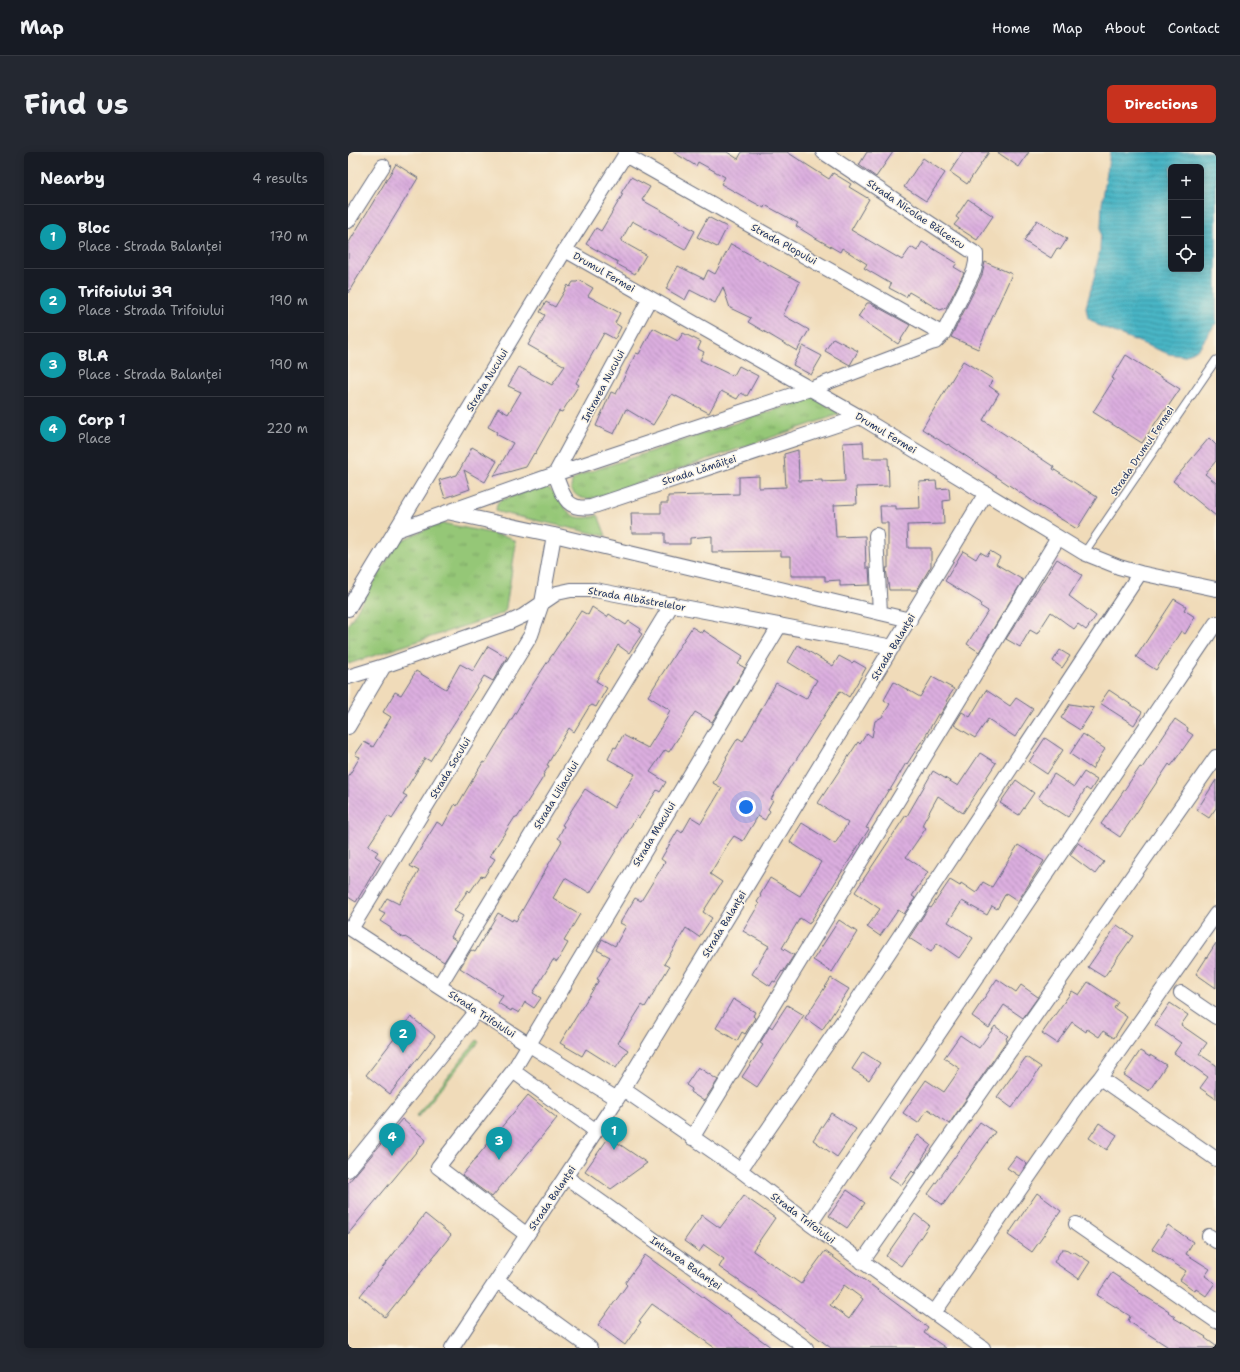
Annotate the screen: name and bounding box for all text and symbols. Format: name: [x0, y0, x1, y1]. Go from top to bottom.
text: Map: [20, 15, 64, 40]
text: Home: [992, 19, 1031, 37]
text: Map: [1053, 19, 1083, 37]
text: About: [1105, 19, 1146, 37]
text: Contact: [1168, 19, 1220, 37]
text: Find us: [24, 85, 129, 123]
button: Directions: [1107, 85, 1216, 123]
map controls: [1168, 164, 1204, 272]
button: +: [1168, 164, 1204, 200]
text: Nearby: [40, 167, 105, 189]
text: 4 results: [252, 170, 308, 187]
street label: Strada Nicolae Bălcescu: [864, 176, 968, 252]
button: −: [1168, 200, 1204, 236]
text: Bloc: [78, 218, 110, 238]
street label: Strada Plopului: [749, 220, 819, 268]
text: 1: [50, 228, 56, 245]
text: 170 m: [270, 228, 308, 245]
button: locate: [1168, 236, 1204, 272]
text: Place · Strada Balanței: [78, 238, 222, 255]
street label: Drumul Fermei: [571, 249, 637, 295]
text: Trifoiului 39: [78, 282, 172, 302]
text: 2: [48, 292, 58, 309]
text: 190 m: [269, 292, 308, 309]
text: Place · Strada Trifoiului: [78, 302, 224, 319]
text: Bl.A: [78, 346, 108, 366]
street label: Strada Nucului: [463, 346, 511, 414]
street label: Intrarea Nucului: [578, 347, 628, 424]
text: 3: [48, 356, 58, 373]
text: 190 m: [269, 356, 308, 373]
text: Place · Strada Balanței: [78, 366, 222, 383]
street label: Strada Drumul Fermei: [1107, 404, 1177, 498]
text: Corp 1: [78, 410, 125, 430]
street label: Drumul Fermei: [853, 410, 919, 457]
text: 4: [48, 420, 58, 437]
text: 220 m: [266, 420, 308, 437]
text: Place: [78, 430, 111, 447]
street label: Strada Lămâiței: [660, 452, 738, 489]
street label: Strada Albăstrelelor: [587, 584, 687, 614]
street label: Strada Balanței: [868, 611, 919, 683]
street label: Strada Socului: [427, 735, 474, 801]
street label: Strada Liliacului: [530, 758, 582, 832]
your location: [736, 797, 756, 817]
street label: Strada Macului: [629, 799, 679, 869]
street label: Strada Balanței: [699, 888, 750, 960]
street label: Strada Trifoiului: [446, 987, 518, 1041]
pin: 2: [390, 1020, 416, 1053]
pin: 1: [601, 1117, 627, 1150]
pin: 4: [379, 1123, 405, 1156]
pin: 3: [486, 1127, 512, 1160]
street label: Strada Balanței: [525, 1163, 579, 1234]
street label: Strada Trifoiului: [768, 1189, 838, 1247]
street label: Intrarea Balanței: [647, 1233, 725, 1294]

